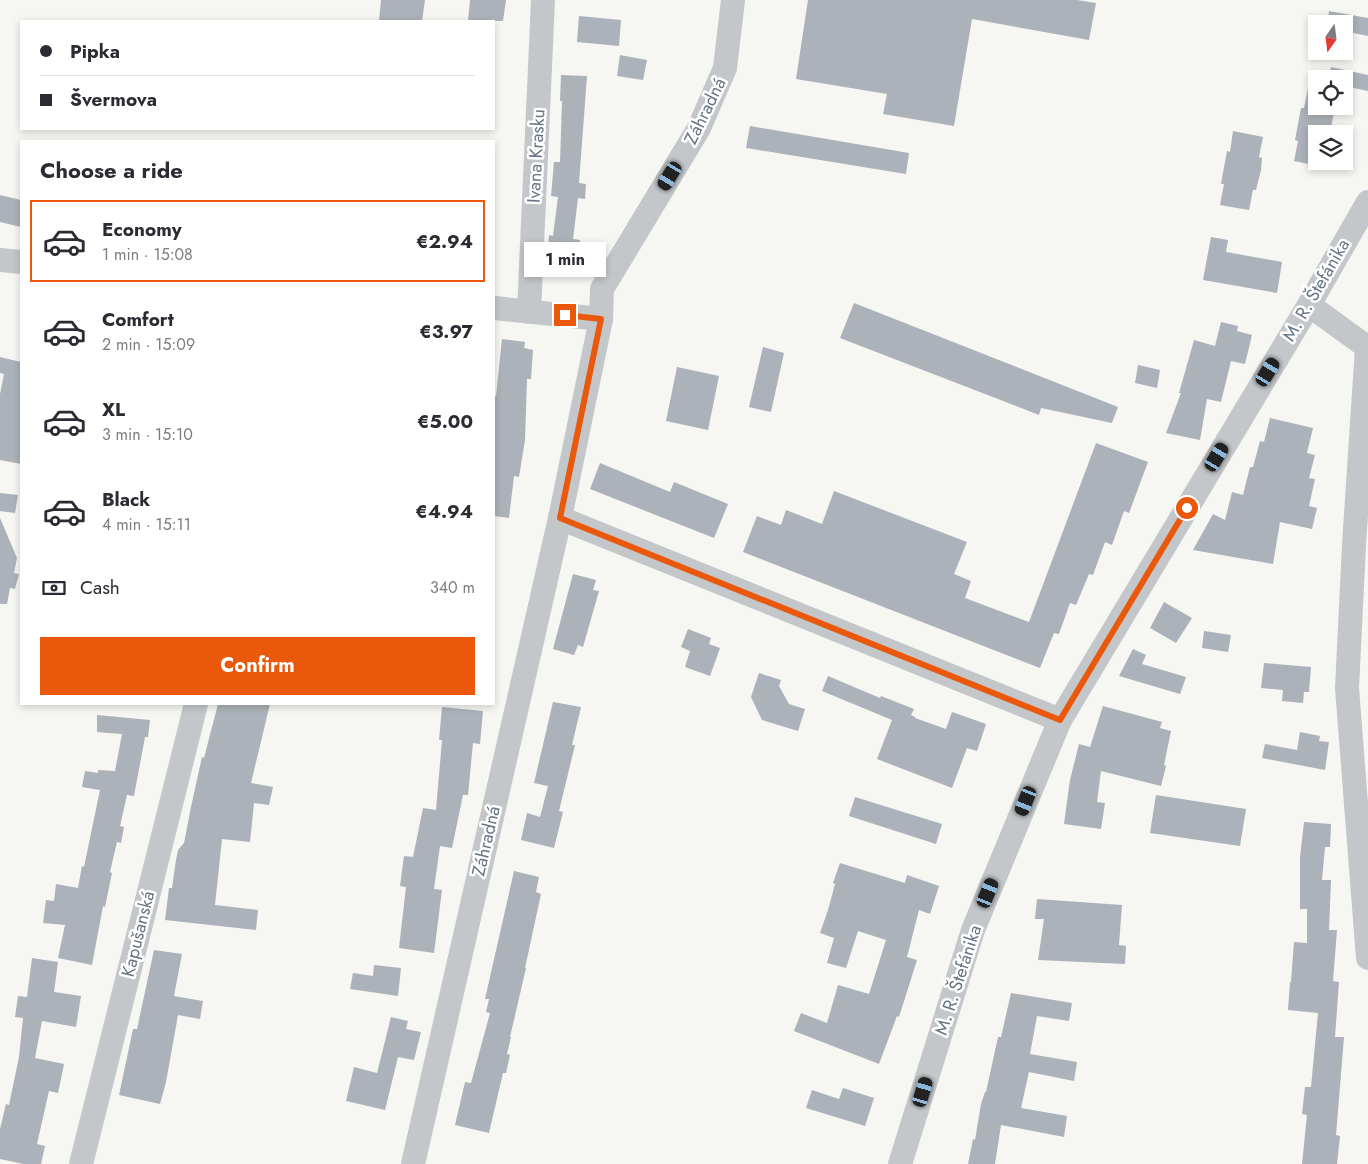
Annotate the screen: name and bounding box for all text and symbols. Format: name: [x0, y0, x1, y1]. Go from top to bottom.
north arrow: [1308, 15, 1352, 60]
map controls: [1308, 15, 1353, 170]
text: Pipka: [70, 38, 120, 65]
button: locate: [1308, 70, 1353, 115]
street label: Záhradná: [678, 73, 732, 149]
text: Švermova: [70, 86, 157, 113]
street label: Ivana Krasku: [521, 108, 551, 204]
button: layers: [1308, 125, 1353, 170]
text: Choose a ride: [40, 154, 183, 186]
car: [655, 159, 684, 193]
text: Economy: [102, 216, 182, 243]
icon: car: [42, 219, 87, 264]
text: €2.94: [416, 228, 473, 255]
street label: M. R. Štefánika: [1276, 234, 1356, 346]
callout: 1 min: [524, 242, 606, 278]
text: 1 min · 15:08: [102, 243, 193, 266]
text: 1 min: [545, 248, 585, 271]
route end: [554, 304, 576, 326]
text: Comfort: [102, 306, 174, 333]
icon: car: [42, 309, 87, 354]
text: €3.97: [419, 318, 473, 345]
text: 2 min · 15:09: [102, 333, 195, 356]
car: [1253, 355, 1282, 389]
text: XL: [102, 396, 125, 423]
icon: car: [42, 399, 87, 444]
text: €5.00: [417, 408, 473, 435]
text: 3 min · 15:10: [102, 423, 193, 446]
car: [1202, 440, 1231, 474]
text: Black: [102, 486, 150, 513]
icon: car: [42, 489, 87, 534]
route start: [1176, 497, 1198, 519]
text: €4.94: [415, 498, 473, 525]
text: 4 min · 15:11: [102, 513, 191, 536]
icon: cash: [40, 574, 68, 602]
text: Cash: [80, 574, 120, 601]
text: 340 m: [430, 576, 475, 599]
button: Confirm: [40, 637, 475, 695]
car: [1013, 784, 1038, 818]
street label: Záhradná: [465, 803, 507, 879]
car: [975, 876, 1000, 910]
street label: Kapušanská: [115, 888, 161, 980]
street label: M. R. Štefánika: [928, 922, 988, 1038]
car: [911, 1075, 934, 1109]

